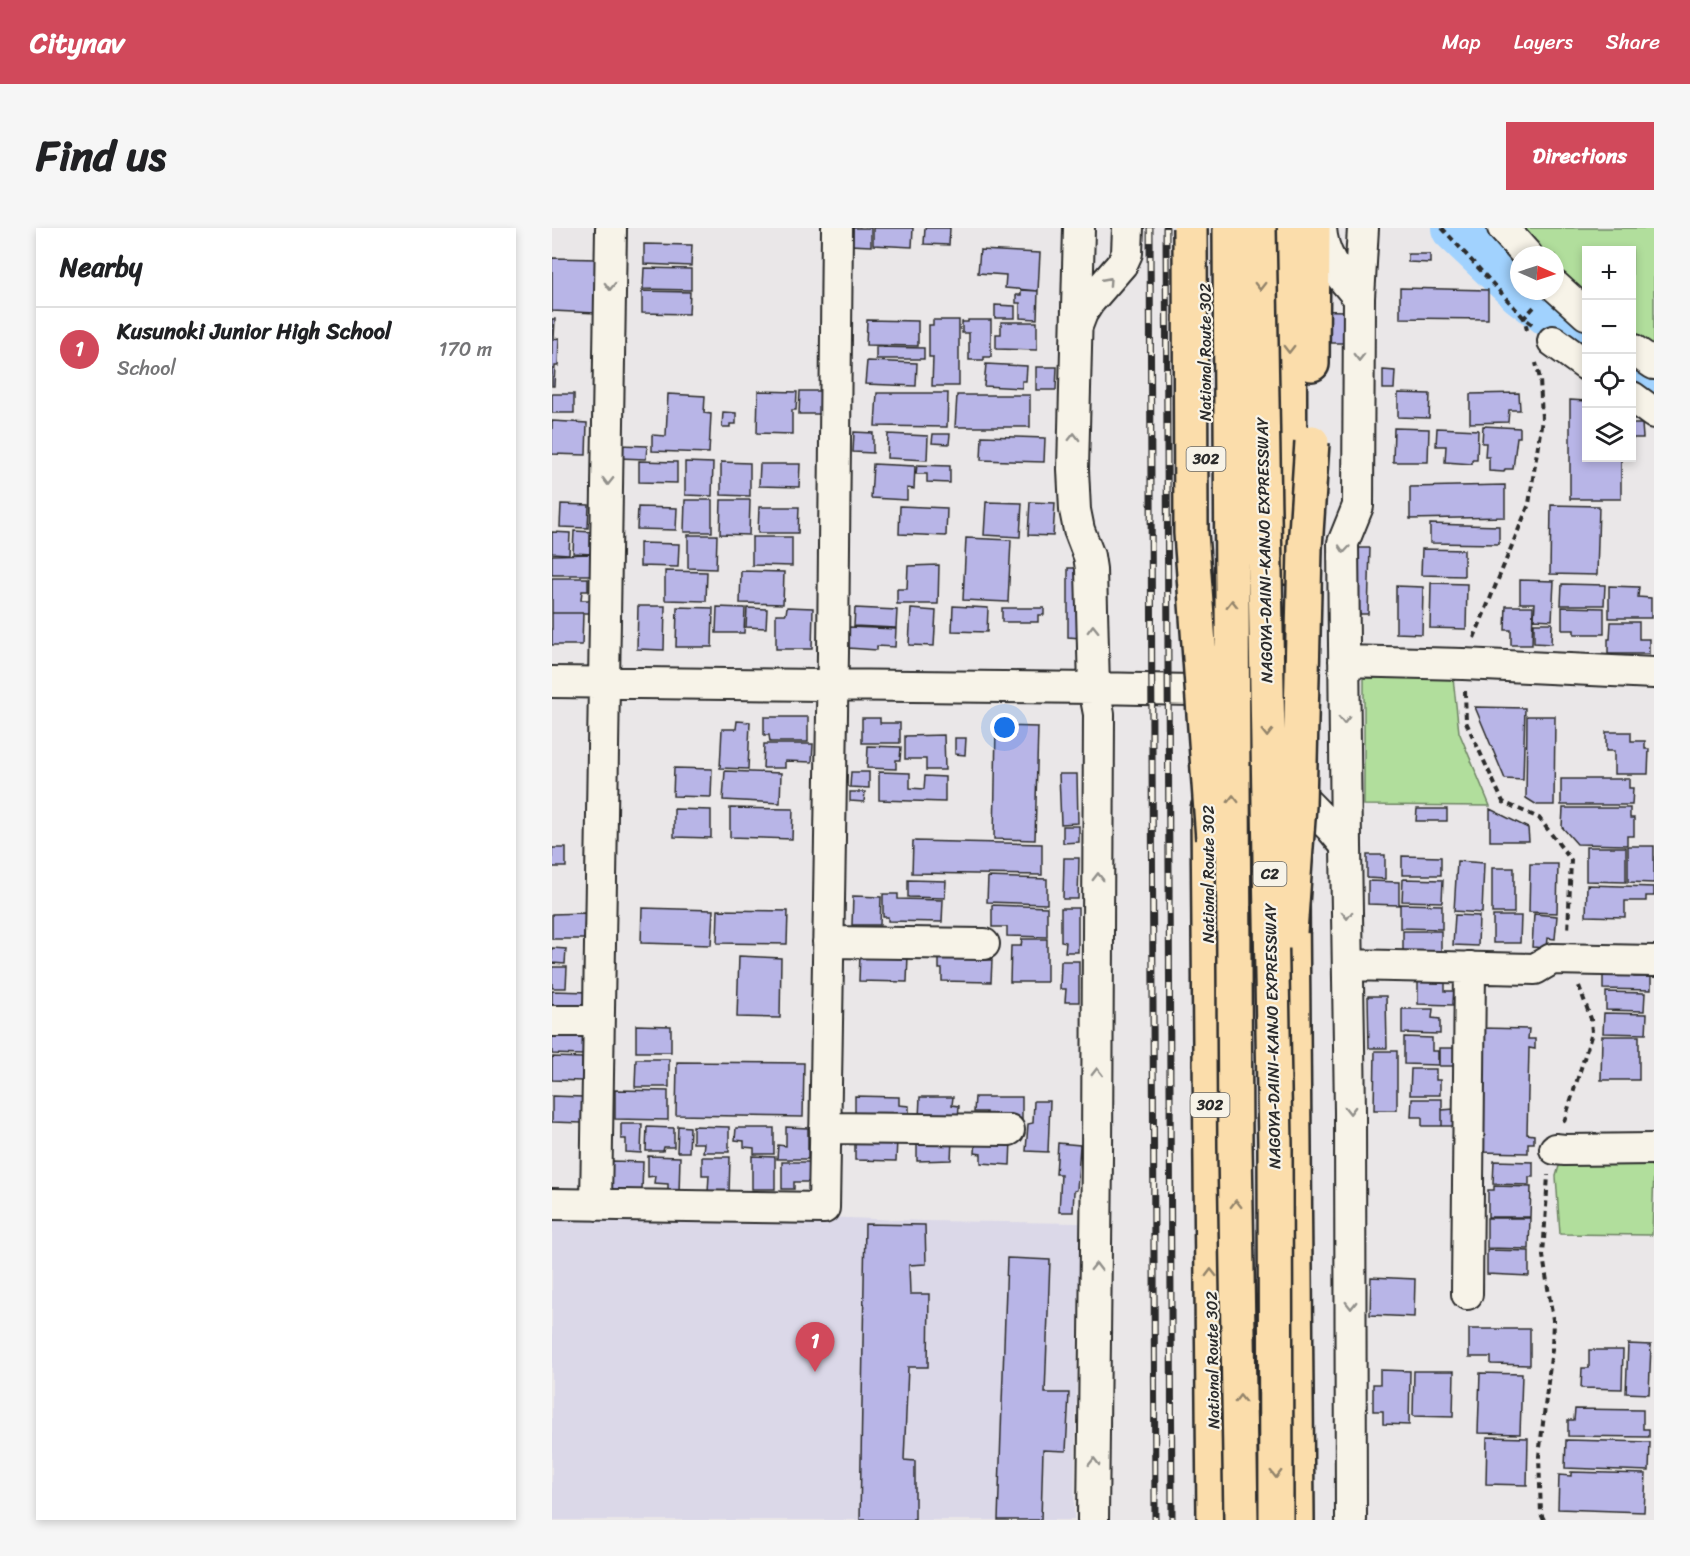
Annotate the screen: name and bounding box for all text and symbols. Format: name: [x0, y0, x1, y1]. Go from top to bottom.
text: Citynav: [30, 18, 124, 67]
text: Map: [1442, 23, 1481, 61]
text: Layers: [1514, 23, 1573, 61]
text: Share: [1606, 23, 1660, 61]
text: Find us: [36, 119, 166, 193]
button: Directions: [1506, 122, 1654, 190]
text: Nearby: [60, 244, 142, 290]
north arrow: [1510, 246, 1564, 300]
map controls: [1582, 246, 1636, 462]
button: +: [1582, 246, 1636, 300]
one-way arrow: [1101, 277, 1112, 288]
one-way arrow: [604, 282, 617, 291]
one-way arrow: [1254, 282, 1266, 291]
street label: National Route 302: [1191, 283, 1220, 421]
button: −: [1582, 300, 1636, 354]
text: Kusunoki Junior High School: [117, 312, 391, 351]
text: 1: [75, 332, 84, 367]
text: 170 m: [439, 332, 492, 367]
one-way arrow: [1283, 345, 1295, 354]
text: School: [117, 351, 176, 386]
one-way arrow: [1353, 352, 1365, 361]
button: locate: [1582, 354, 1636, 408]
button: layers: [1582, 408, 1636, 462]
street label: NAGOYA-DAINI-KANJO EXPRESSWAY: [1248, 417, 1281, 683]
one-way arrow: [1067, 432, 1080, 441]
road number: 302: [1186, 447, 1226, 471]
one-way arrow: [602, 477, 614, 486]
one-way arrow: [1338, 544, 1351, 554]
one-way arrow: [1226, 599, 1238, 608]
one-way arrow: [1086, 625, 1099, 634]
your location: [990, 713, 1019, 742]
one-way arrow: [1338, 715, 1351, 724]
one-way arrow: [1261, 729, 1273, 738]
one-way arrow: [1227, 794, 1239, 803]
street label: National Route 302: [1194, 805, 1223, 943]
road number: C2: [1254, 862, 1286, 886]
one-way arrow: [1092, 872, 1104, 881]
street label: NAGOYA-DAINI-KANJO EXPRESSWAY: [1256, 903, 1289, 1169]
one-way arrow: [1341, 910, 1353, 919]
one-way arrow: [1091, 1067, 1103, 1076]
road number: 302: [1190, 1093, 1230, 1117]
one-way arrow: [1344, 1105, 1356, 1114]
one-way arrow: [1230, 1199, 1242, 1208]
one-way arrow: [1090, 1262, 1102, 1271]
one-way arrow: [1205, 1268, 1217, 1277]
street label: National Route 302: [1197, 1291, 1228, 1429]
one-way arrow: [1345, 1300, 1357, 1309]
pin: 1: [796, 1322, 834, 1372]
one-way arrow: [1233, 1394, 1246, 1403]
one-way arrow: [1087, 1457, 1100, 1466]
one-way arrow: [1269, 1470, 1282, 1479]

